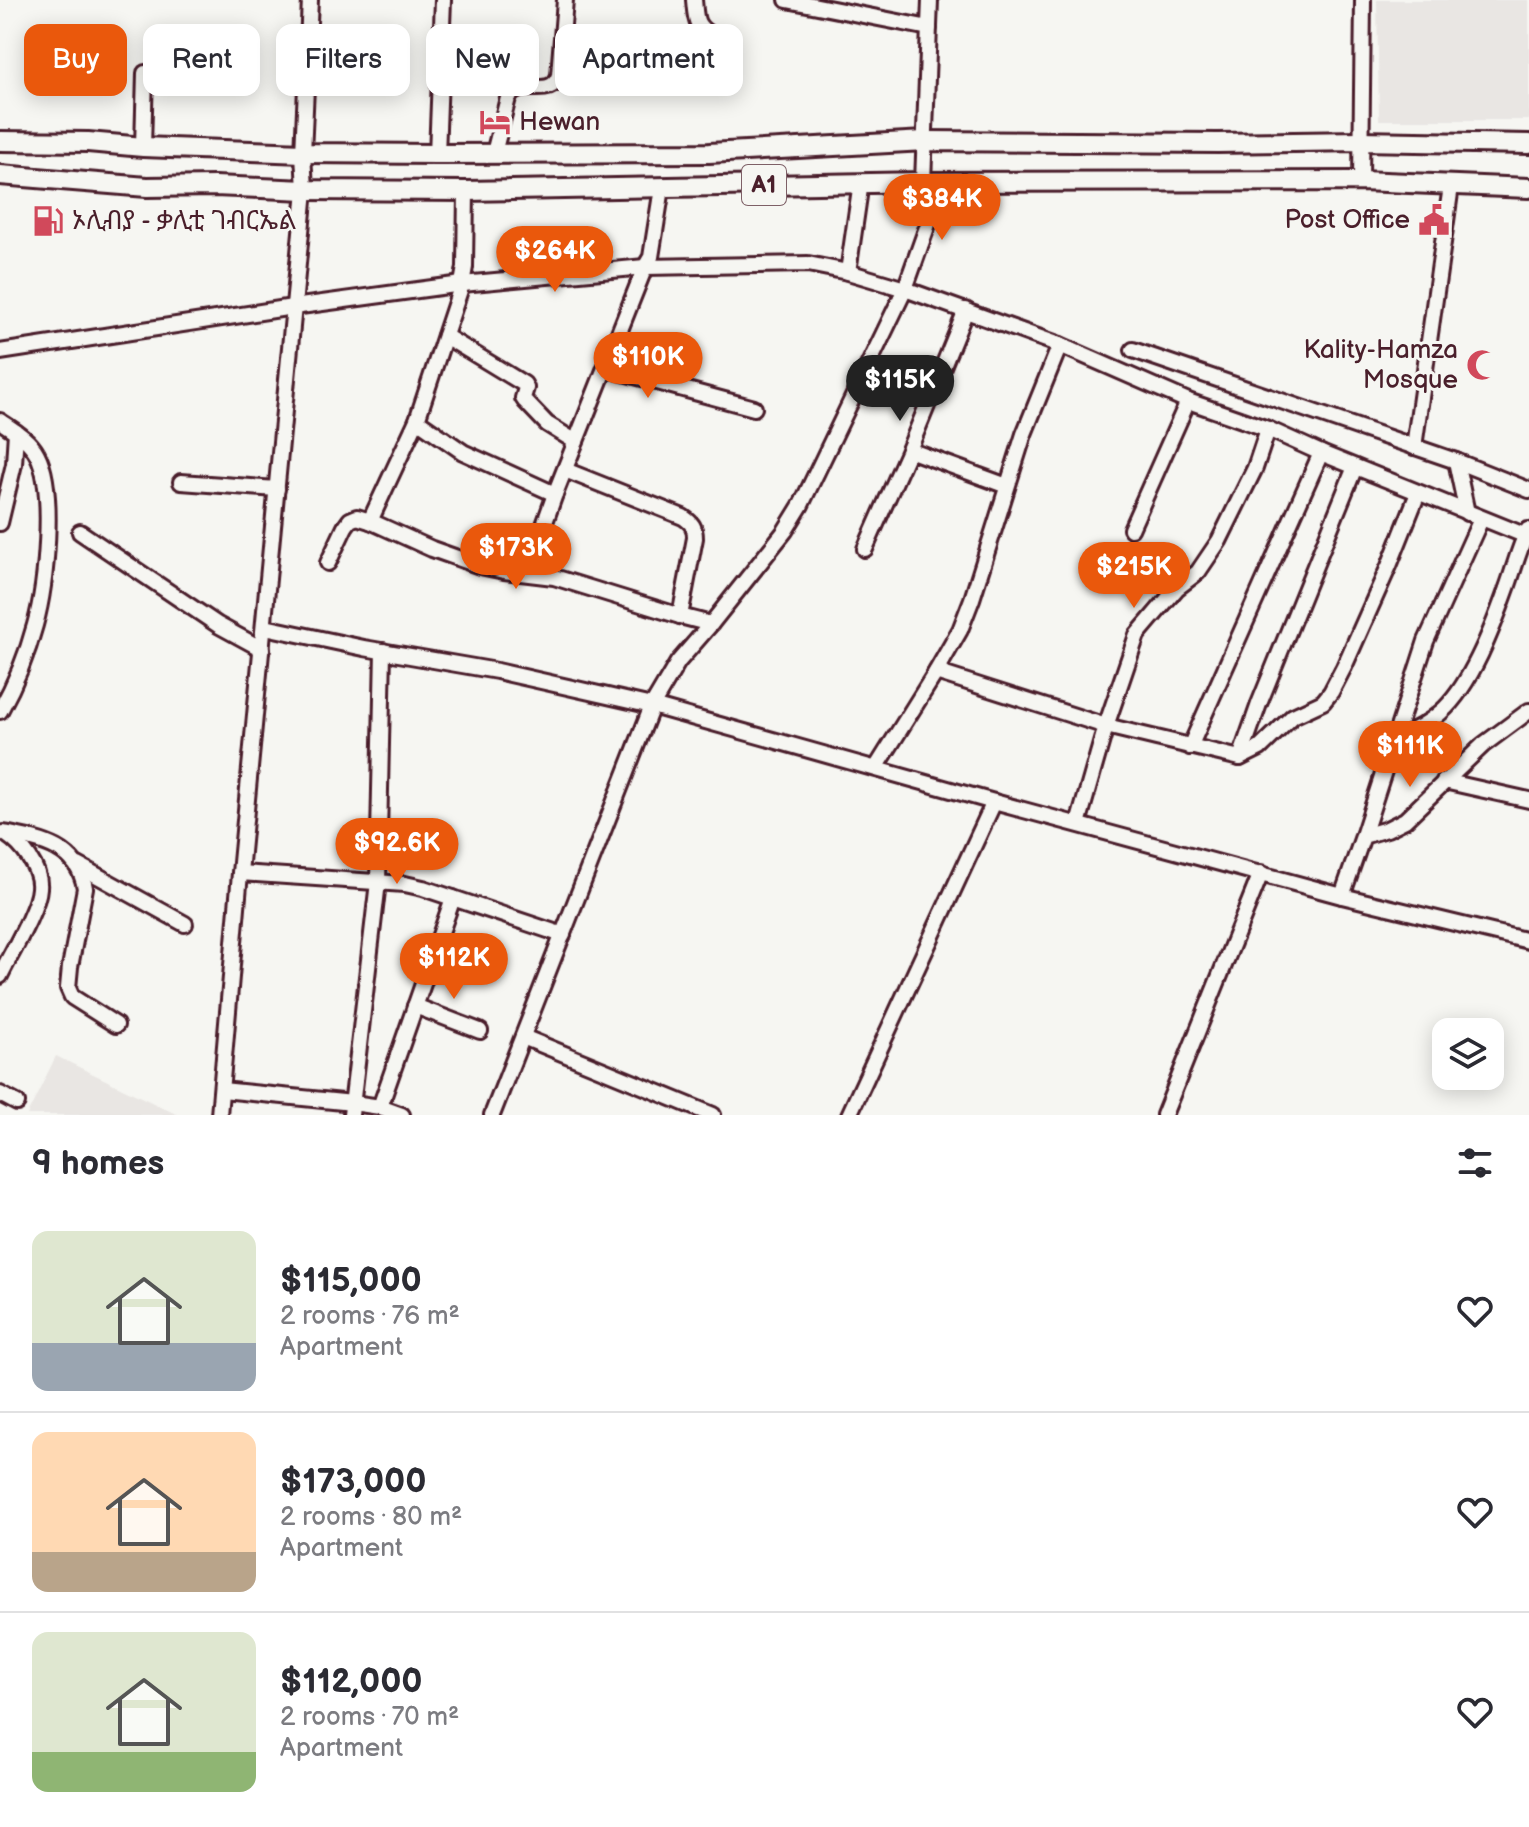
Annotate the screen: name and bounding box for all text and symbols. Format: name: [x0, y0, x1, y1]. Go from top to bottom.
chip: Buy: [24, 24, 127, 96]
chip: Rent: [143, 24, 260, 96]
chip: Filters: [276, 24, 410, 96]
chip: New: [426, 24, 539, 96]
chip: Apartment: [555, 24, 743, 96]
hotel icon: Hewan: [478, 105, 512, 139]
place label: Hewan: [519, 107, 600, 138]
road number: A1: [742, 165, 786, 205]
pin: $384K: [886, 174, 998, 242]
text: $384K: [902, 184, 982, 215]
public building icon: Post Office: [1417, 203, 1451, 237]
fuel station icon: ኦሊብያ - ቃሊቲ ገብርኤል: [31, 204, 65, 238]
place label: Post Office: [1284, 205, 1410, 236]
place label: ኦሊብያ - ቃሊቲ ገብርኤል: [72, 206, 296, 237]
pin: $264K: [499, 226, 611, 294]
text: $264K: [514, 236, 596, 267]
pin: $110K: [592, 332, 704, 400]
place label: Kality-Hamza Mosque: [1304, 335, 1458, 396]
text: $110K: [612, 342, 684, 373]
mosque icon: Kality-Hamza Mosque: [1465, 348, 1499, 382]
pin: $115K: [844, 355, 956, 423]
text: $115K: [864, 365, 936, 396]
pin: $173K: [460, 523, 572, 591]
text: $173K: [478, 533, 554, 564]
pin: $215K: [1078, 542, 1190, 610]
text: $215K: [1096, 552, 1172, 583]
pin: $111K: [1354, 721, 1466, 789]
text: $111K: [1376, 731, 1444, 762]
pin: $92.6K: [332, 818, 462, 886]
text: $92.6K: [353, 828, 441, 859]
pin: $112K: [398, 933, 510, 1001]
text: $112K: [418, 943, 490, 974]
map controls: [1432, 1018, 1504, 1090]
button: layers: [1432, 1018, 1504, 1090]
icon: filters: [1453, 1141, 1497, 1185]
text: 9 homes: [32, 1143, 164, 1184]
text: $115,000: [280, 1260, 422, 1301]
icon: home: [96, 1263, 192, 1359]
icon: heart: [1453, 1289, 1497, 1333]
text: 2 rooms · 76 m²: [280, 1301, 460, 1332]
text: Apartment: [280, 1332, 403, 1363]
text: $173,000: [280, 1461, 426, 1502]
icon: home: [96, 1464, 192, 1560]
icon: heart: [1453, 1490, 1497, 1534]
text: 2 rooms · 80 m²: [280, 1502, 462, 1533]
text: Apartment: [280, 1533, 403, 1564]
text: $112,000: [280, 1661, 423, 1702]
icon: home: [96, 1664, 192, 1760]
icon: heart: [1453, 1690, 1497, 1734]
text: 2 rooms · 70 m²: [280, 1702, 459, 1733]
text: Apartment: [280, 1733, 403, 1764]

